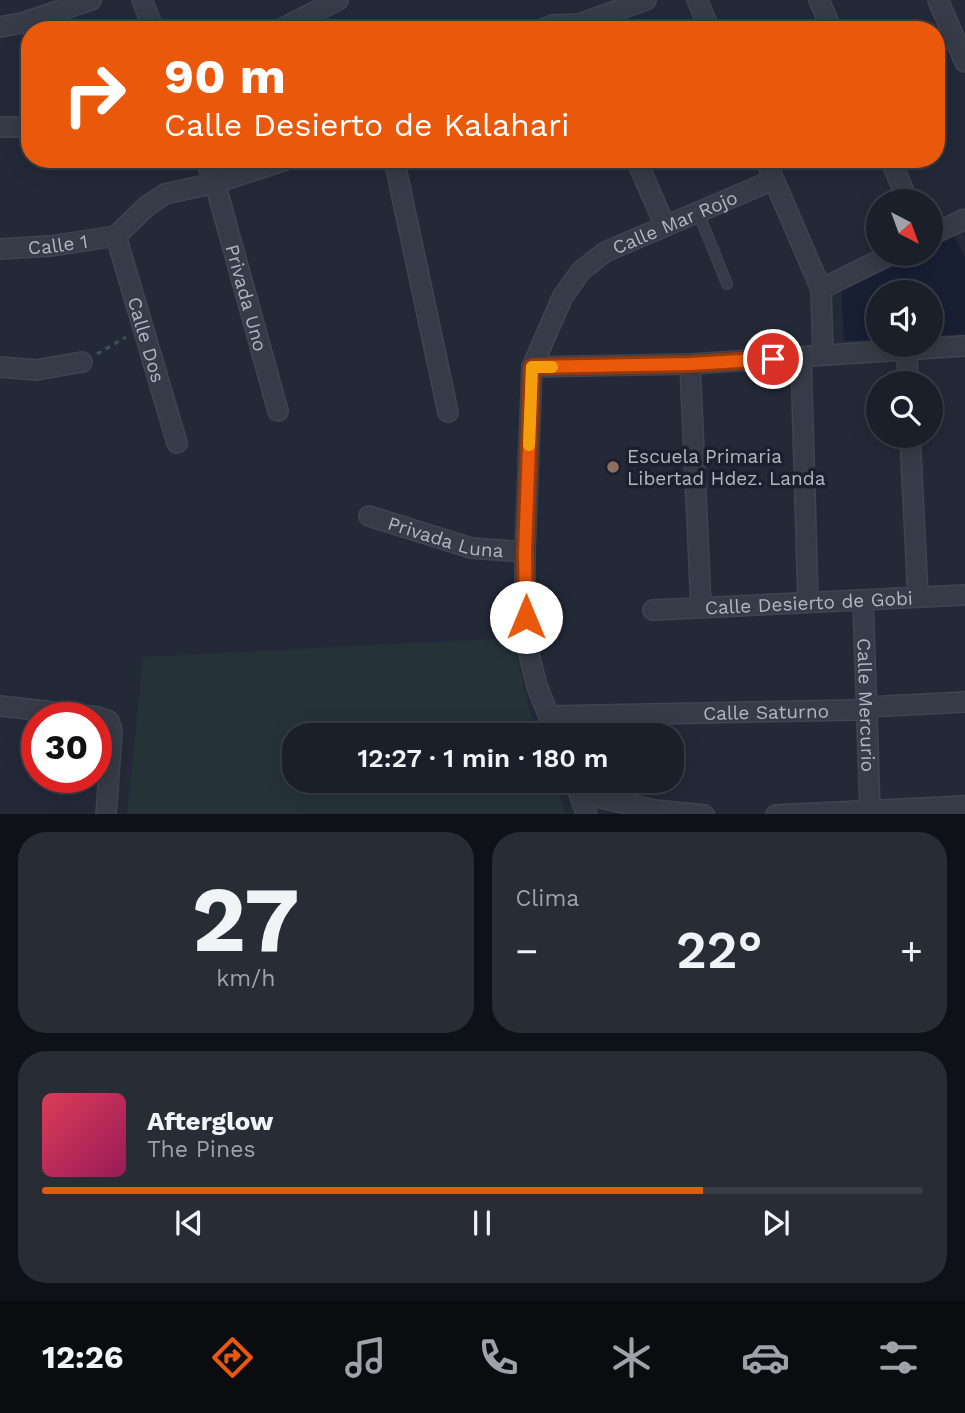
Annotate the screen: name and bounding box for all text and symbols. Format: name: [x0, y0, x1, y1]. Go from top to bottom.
text: 90 m: [164, 47, 286, 105]
icon: right: [49, 49, 140, 140]
text: Calle Desierto de Kalahari: [164, 106, 570, 144]
street label: Calle Mar Rojo: [609, 185, 741, 259]
north arrow: [866, 189, 943, 266]
map controls: [866, 189, 943, 448]
street label: Calle 1: [27, 229, 89, 259]
street label: Privada Uno: [221, 242, 272, 354]
button: sound: [866, 280, 943, 357]
street label: Calle Dos: [123, 294, 170, 385]
pin: [743, 329, 803, 389]
icon: arrive: [754, 340, 792, 378]
button: search: [866, 371, 943, 448]
place label: Escuela Primaria Libertad Hdez. Landa: [627, 445, 826, 490]
marker: Escuela Primaria Libertad Hdez. Landa: [605, 459, 621, 475]
street label: Privada Luna: [385, 511, 505, 562]
position arrow: [489, 580, 563, 654]
street label: Calle Desierto de Gobi: [704, 586, 913, 619]
street label: Calle Mercurio: [853, 638, 880, 772]
street label: Calle Saturno: [703, 699, 829, 724]
speed limit sign: 30: [21, 702, 112, 793]
text: 12:27 · 1 min · 180 m: [358, 743, 608, 773]
text: 27: [192, 866, 300, 973]
text: Clima: [516, 885, 579, 912]
text: 22°: [676, 920, 763, 981]
text: −: [516, 929, 538, 973]
text: +: [900, 929, 923, 973]
text: km/h: [216, 965, 275, 992]
text: Afterglow: [147, 1106, 273, 1136]
text: The Pines: [147, 1136, 256, 1163]
icon: previous: [170, 1204, 208, 1242]
icon: pause: [463, 1204, 501, 1242]
icon: next: [757, 1204, 795, 1242]
icon: directions: [208, 1333, 257, 1382]
icon: music: [341, 1333, 390, 1382]
icon: phone: [474, 1333, 523, 1382]
icon: climate: [607, 1333, 656, 1382]
icon: car: [741, 1333, 790, 1382]
icon: filters: [874, 1333, 923, 1382]
text: 12:26: [42, 1338, 123, 1376]

